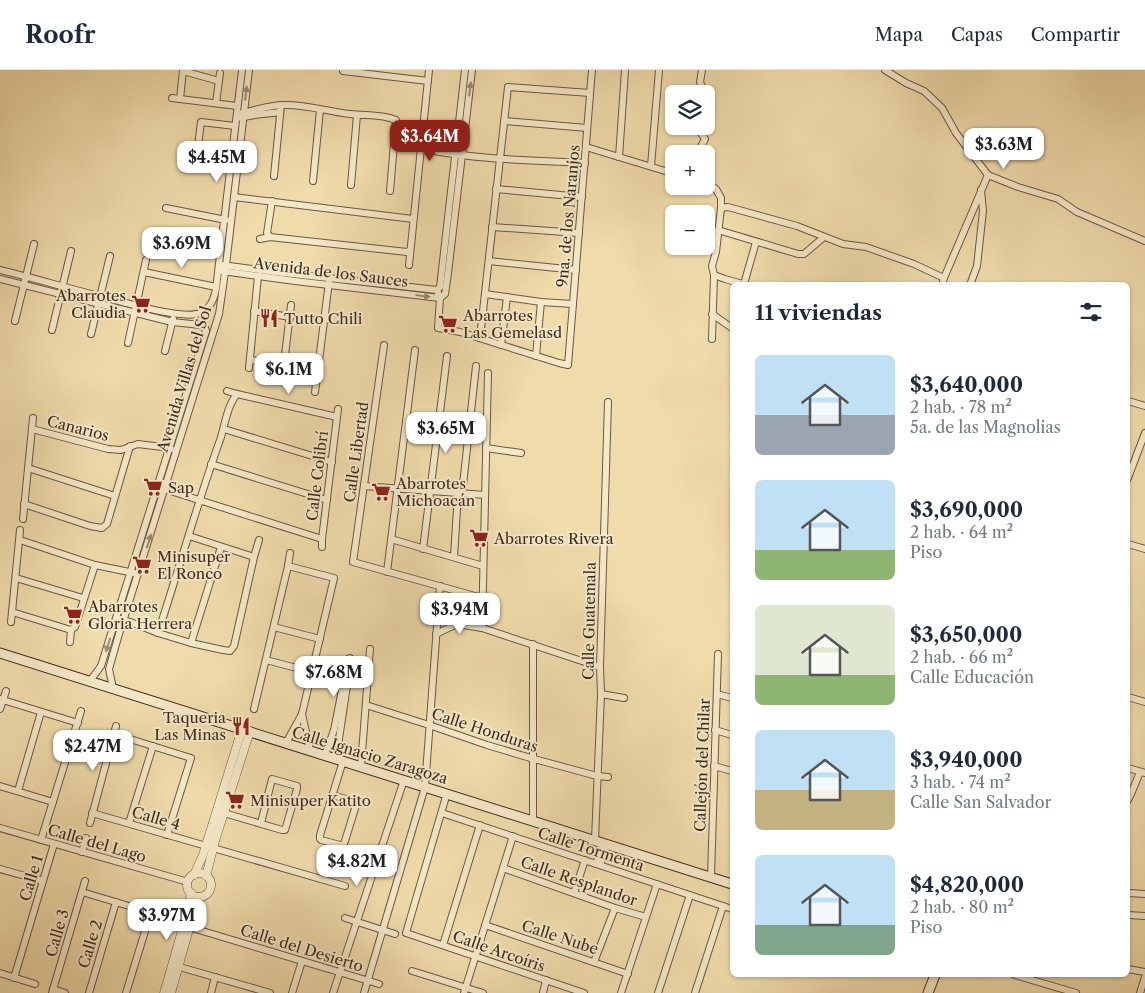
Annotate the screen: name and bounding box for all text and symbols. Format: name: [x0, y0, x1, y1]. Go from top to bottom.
text: Roofr: [25, 20, 96, 49]
text: Mapa: [875, 24, 923, 46]
text: Capas: [951, 24, 1003, 46]
text: Compartir: [1031, 24, 1120, 46]
one-way arrow: [466, 81, 474, 97]
one-way arrow: [242, 85, 250, 101]
map controls: [665, 85, 715, 255]
button: layers: [665, 85, 715, 135]
pin: $3.64M: [389, 119, 471, 162]
text: $3.64M: [401, 126, 459, 146]
pin: $3.63M: [963, 128, 1045, 170]
text: $3.63M: [975, 134, 1033, 154]
pin: $4.45M: [176, 140, 258, 183]
street label: 9na. de los Naranjos: [552, 144, 584, 288]
button: +: [665, 145, 715, 195]
text: $4.45M: [188, 147, 246, 167]
button: −: [665, 205, 715, 255]
pin: $3.69M: [141, 226, 223, 269]
text: $3.69M: [153, 233, 211, 253]
street label: Avenida de los Sauces: [252, 253, 409, 291]
place label: Abarrotes Claudia: [55, 286, 126, 322]
one-way arrow: [416, 292, 432, 300]
supermarket icon: Abarrotes Claudia: [130, 293, 152, 315]
icon: filters: [1077, 298, 1105, 326]
text: 11 viviendas: [755, 300, 882, 325]
street label: Avenida Villas del Sol: [152, 303, 215, 455]
place label: Abarrotes Las Gemelasd: [462, 306, 562, 342]
restaurant icon: Tutto Chili: [258, 307, 280, 329]
place label: Tutto Chili: [284, 309, 363, 328]
supermarket icon: Abarrotes Las Gemelasd: [437, 313, 459, 335]
pin: $6.1M: [254, 352, 324, 395]
text: $6.1M: [265, 359, 313, 379]
text: $3,640,000: [910, 372, 1023, 397]
icon: home: [795, 375, 855, 435]
text: 2 hab. · 78 m²: [910, 397, 1012, 417]
street label: Calle Libertad: [340, 401, 372, 503]
street label: Canarios: [45, 411, 111, 445]
pin: $3.65M: [405, 412, 487, 454]
text: 5a. de las Magnolias: [910, 417, 1061, 437]
text: $3.65M: [417, 418, 475, 438]
street label: Calle Colibrí: [302, 430, 332, 522]
place label: Abarrotes Michoacán: [395, 474, 476, 510]
supermarket icon: Sap: [142, 476, 164, 498]
place label: Sap: [168, 478, 194, 497]
supermarket icon: Abarrotes Michoacán: [370, 481, 392, 503]
text: $3,690,000: [910, 497, 1023, 522]
icon: home: [795, 500, 855, 560]
text: 2 hab. · 64 m²: [910, 522, 1013, 542]
supermarket icon: Abarrotes Rivera: [468, 527, 490, 549]
place label: Abarrotes Rivera: [493, 529, 614, 548]
one-way arrow: [145, 533, 153, 548]
text: Piso: [910, 542, 942, 562]
place label: Minisuper El Ronco: [157, 547, 231, 583]
supermarket icon: Minisuper El Ronco: [131, 554, 153, 576]
street label: Calle Guatemala: [578, 562, 600, 680]
pin: $3.94M: [419, 592, 501, 635]
place label: Abarrotes Gloria Herrera: [87, 597, 192, 633]
text: $3.94M: [431, 599, 489, 619]
supermarket icon: Abarrotes Gloria Herrera: [62, 604, 84, 626]
text: $3,650,000: [910, 622, 1022, 647]
icon: home: [795, 625, 855, 685]
one-way arrow: [103, 637, 111, 652]
text: 2 hab. · 66 m²: [910, 647, 1013, 667]
pin: $7.68M: [293, 656, 375, 698]
text: $7.68M: [305, 662, 363, 682]
text: Calle Educación: [910, 667, 1034, 687]
street label: Callejón del Chilar: [690, 697, 714, 832]
street label: Calle Honduras: [429, 704, 541, 756]
place label: Taqueria Las Minas: [154, 708, 226, 744]
restaurant icon: Taqueria Las Minas: [230, 715, 252, 737]
street label: Calle Ignacio Zaragoza: [290, 722, 450, 788]
pin: $2.47M: [52, 730, 134, 772]
text: $2.47M: [64, 736, 122, 756]
text: $3,940,000: [910, 747, 1023, 772]
icon: home: [795, 750, 855, 810]
text: 3 hab. · 74 m²: [910, 772, 1011, 792]
supermarket icon: Minisuper Katito: [224, 789, 246, 811]
place label: Minisuper Katito: [250, 791, 371, 810]
text: Calle San Salvador: [910, 792, 1051, 812]
street label: Calle 4: [130, 802, 182, 834]
street label: Calle del Lago: [46, 820, 148, 866]
street label: Calle Tormenta: [535, 823, 647, 875]
pin: $4.82M: [316, 844, 398, 887]
text: $4.82M: [327, 851, 387, 871]
street label: Calle 1: [15, 852, 47, 903]
street label: Calle Resplandor: [518, 852, 641, 910]
text: $4,820,000: [910, 872, 1024, 897]
icon: home: [795, 875, 855, 935]
text: 2 hab. · 80 m²: [910, 897, 1014, 917]
pin: $3.97M: [126, 898, 208, 941]
text: $3.97M: [139, 905, 195, 925]
street label: Calle 3: [41, 907, 73, 959]
street label: Calle Nube: [519, 916, 601, 958]
text: Piso: [910, 917, 942, 937]
street label: Calle 2: [74, 918, 106, 970]
street label: Calle del Desierto: [238, 920, 366, 976]
street label: Calle Arcoíris: [450, 926, 548, 976]

